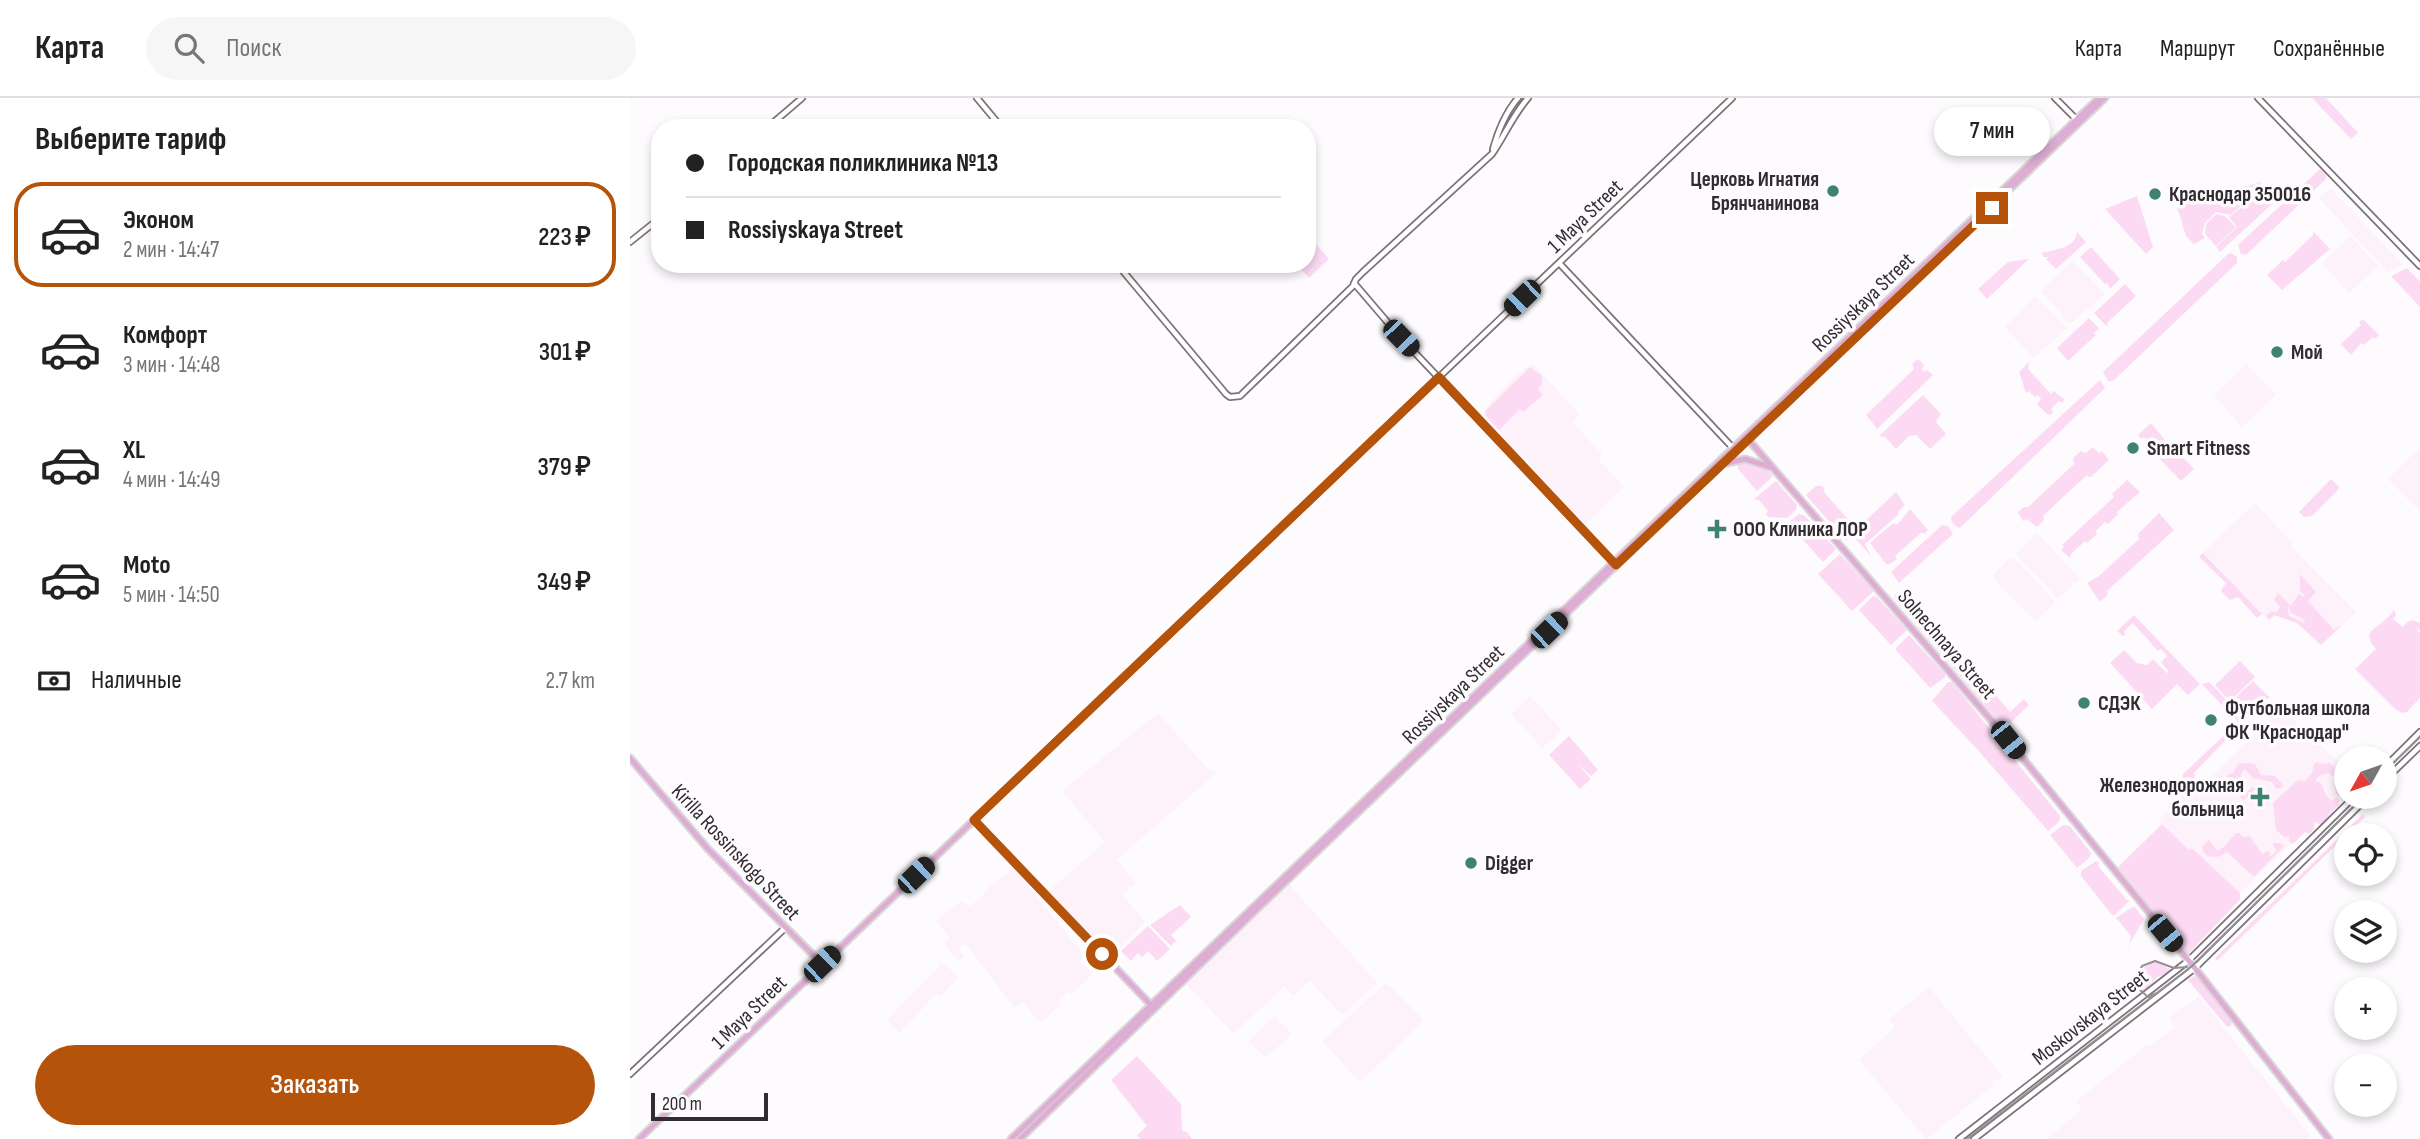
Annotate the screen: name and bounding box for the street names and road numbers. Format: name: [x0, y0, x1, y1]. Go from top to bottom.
street label: 1 Maya Street: [1543, 174, 1628, 258]
street label: Rossiyskaya Street: [1807, 247, 1920, 357]
street label: Solnechnaya Street: [1892, 584, 2001, 704]
street label: Rossiyskaya Street: [1397, 639, 1510, 749]
street label: Kirilla Rossinskogo Street: [666, 779, 805, 926]
street label: Moskovskaya Street: [2027, 964, 2153, 1070]
street label: 1 Maya Street: [707, 970, 792, 1054]

